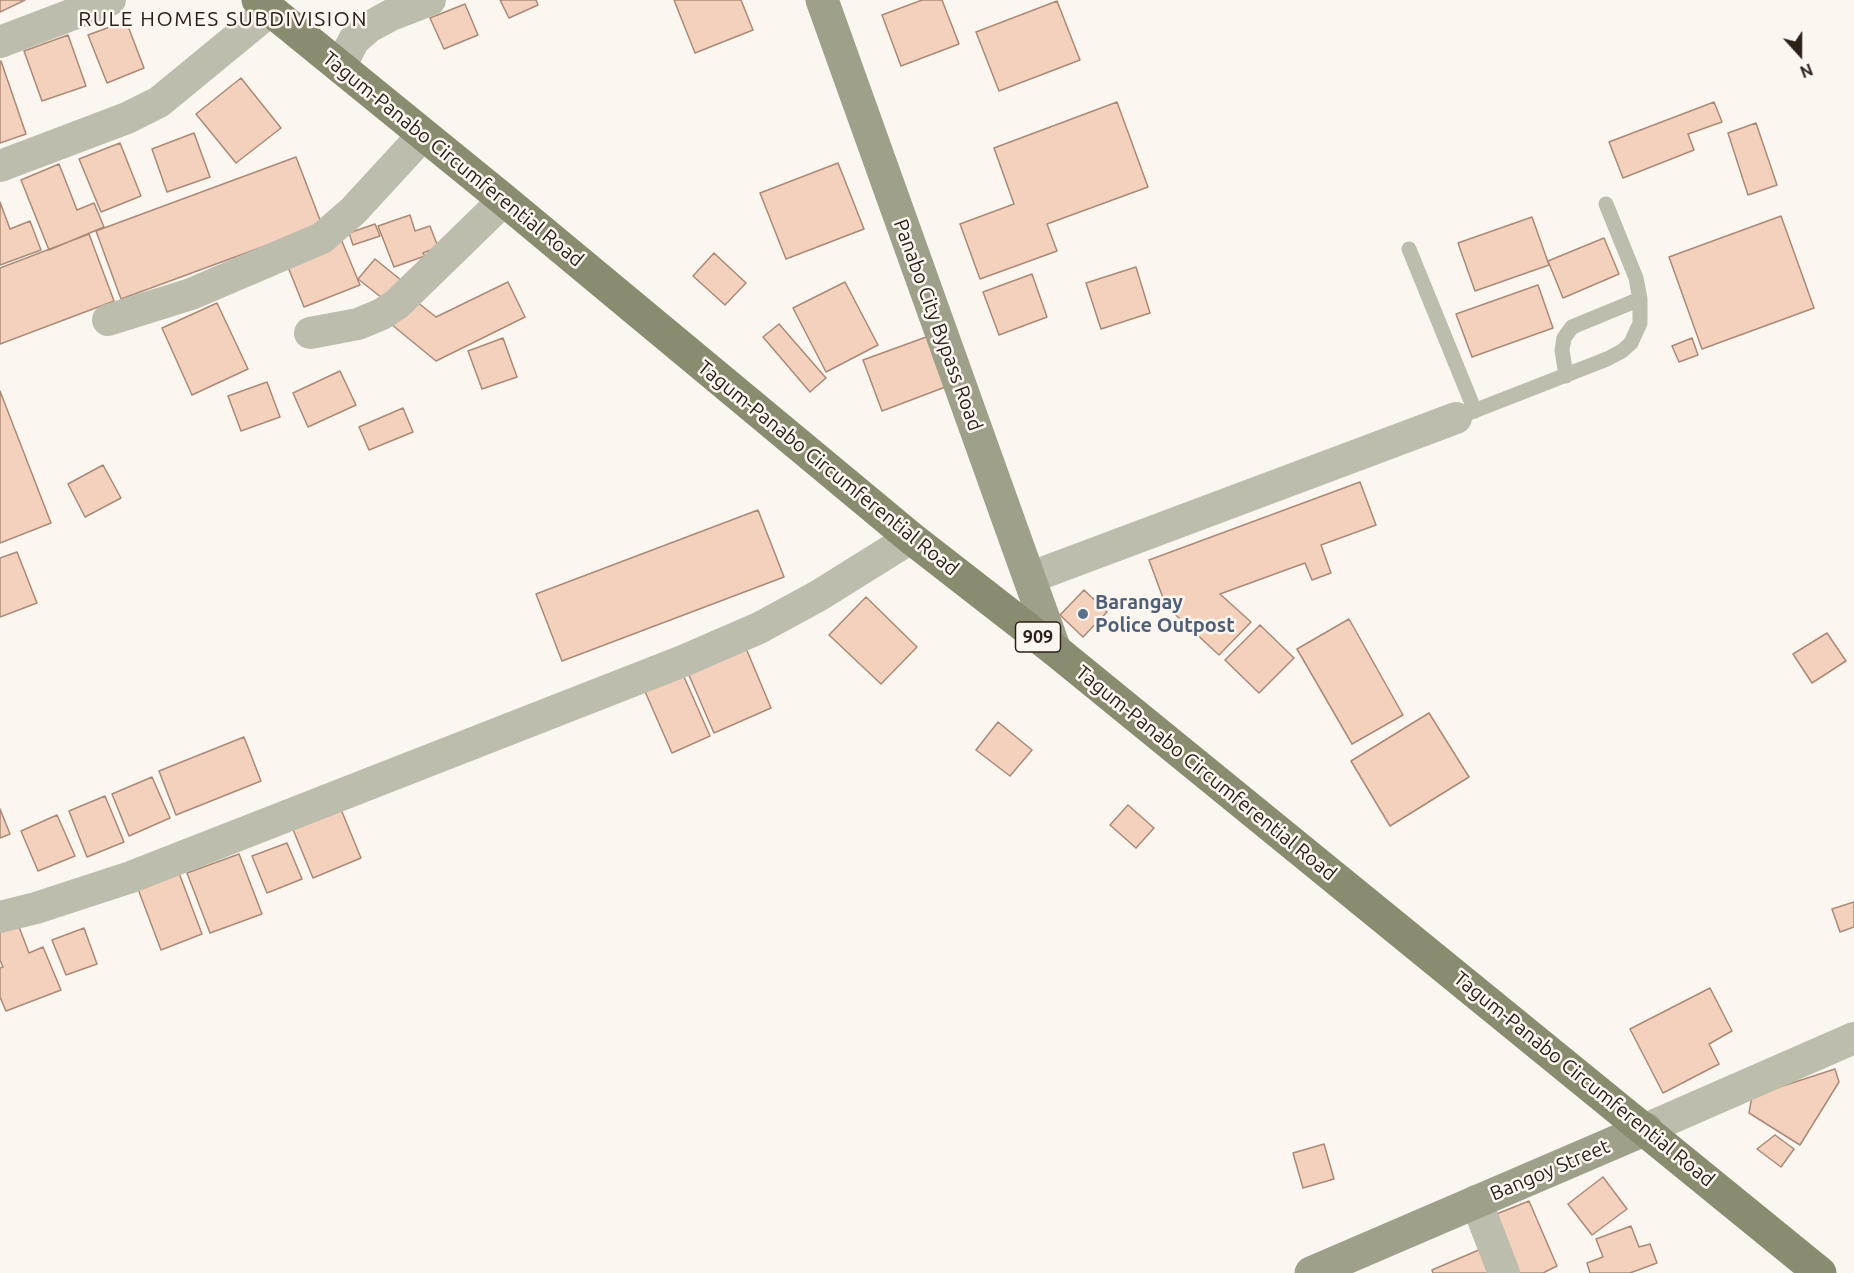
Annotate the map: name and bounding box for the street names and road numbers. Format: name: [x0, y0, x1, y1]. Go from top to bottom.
street label: Tagum-Panabo Circumferential Road: [318, 46, 588, 272]
street label: Panabo City Bypass Road: [889, 216, 987, 434]
street label: Tagum-Panabo Circumferential Road: [693, 355, 963, 581]
road number: 909: [1016, 622, 1060, 652]
street label: Tagum-Panabo Circumferential Road: [1071, 660, 1341, 886]
street label: Tagum-Panabo Circumferential Road: [1449, 966, 1719, 1192]
street label: Bangoy Street: [1487, 1134, 1613, 1206]

